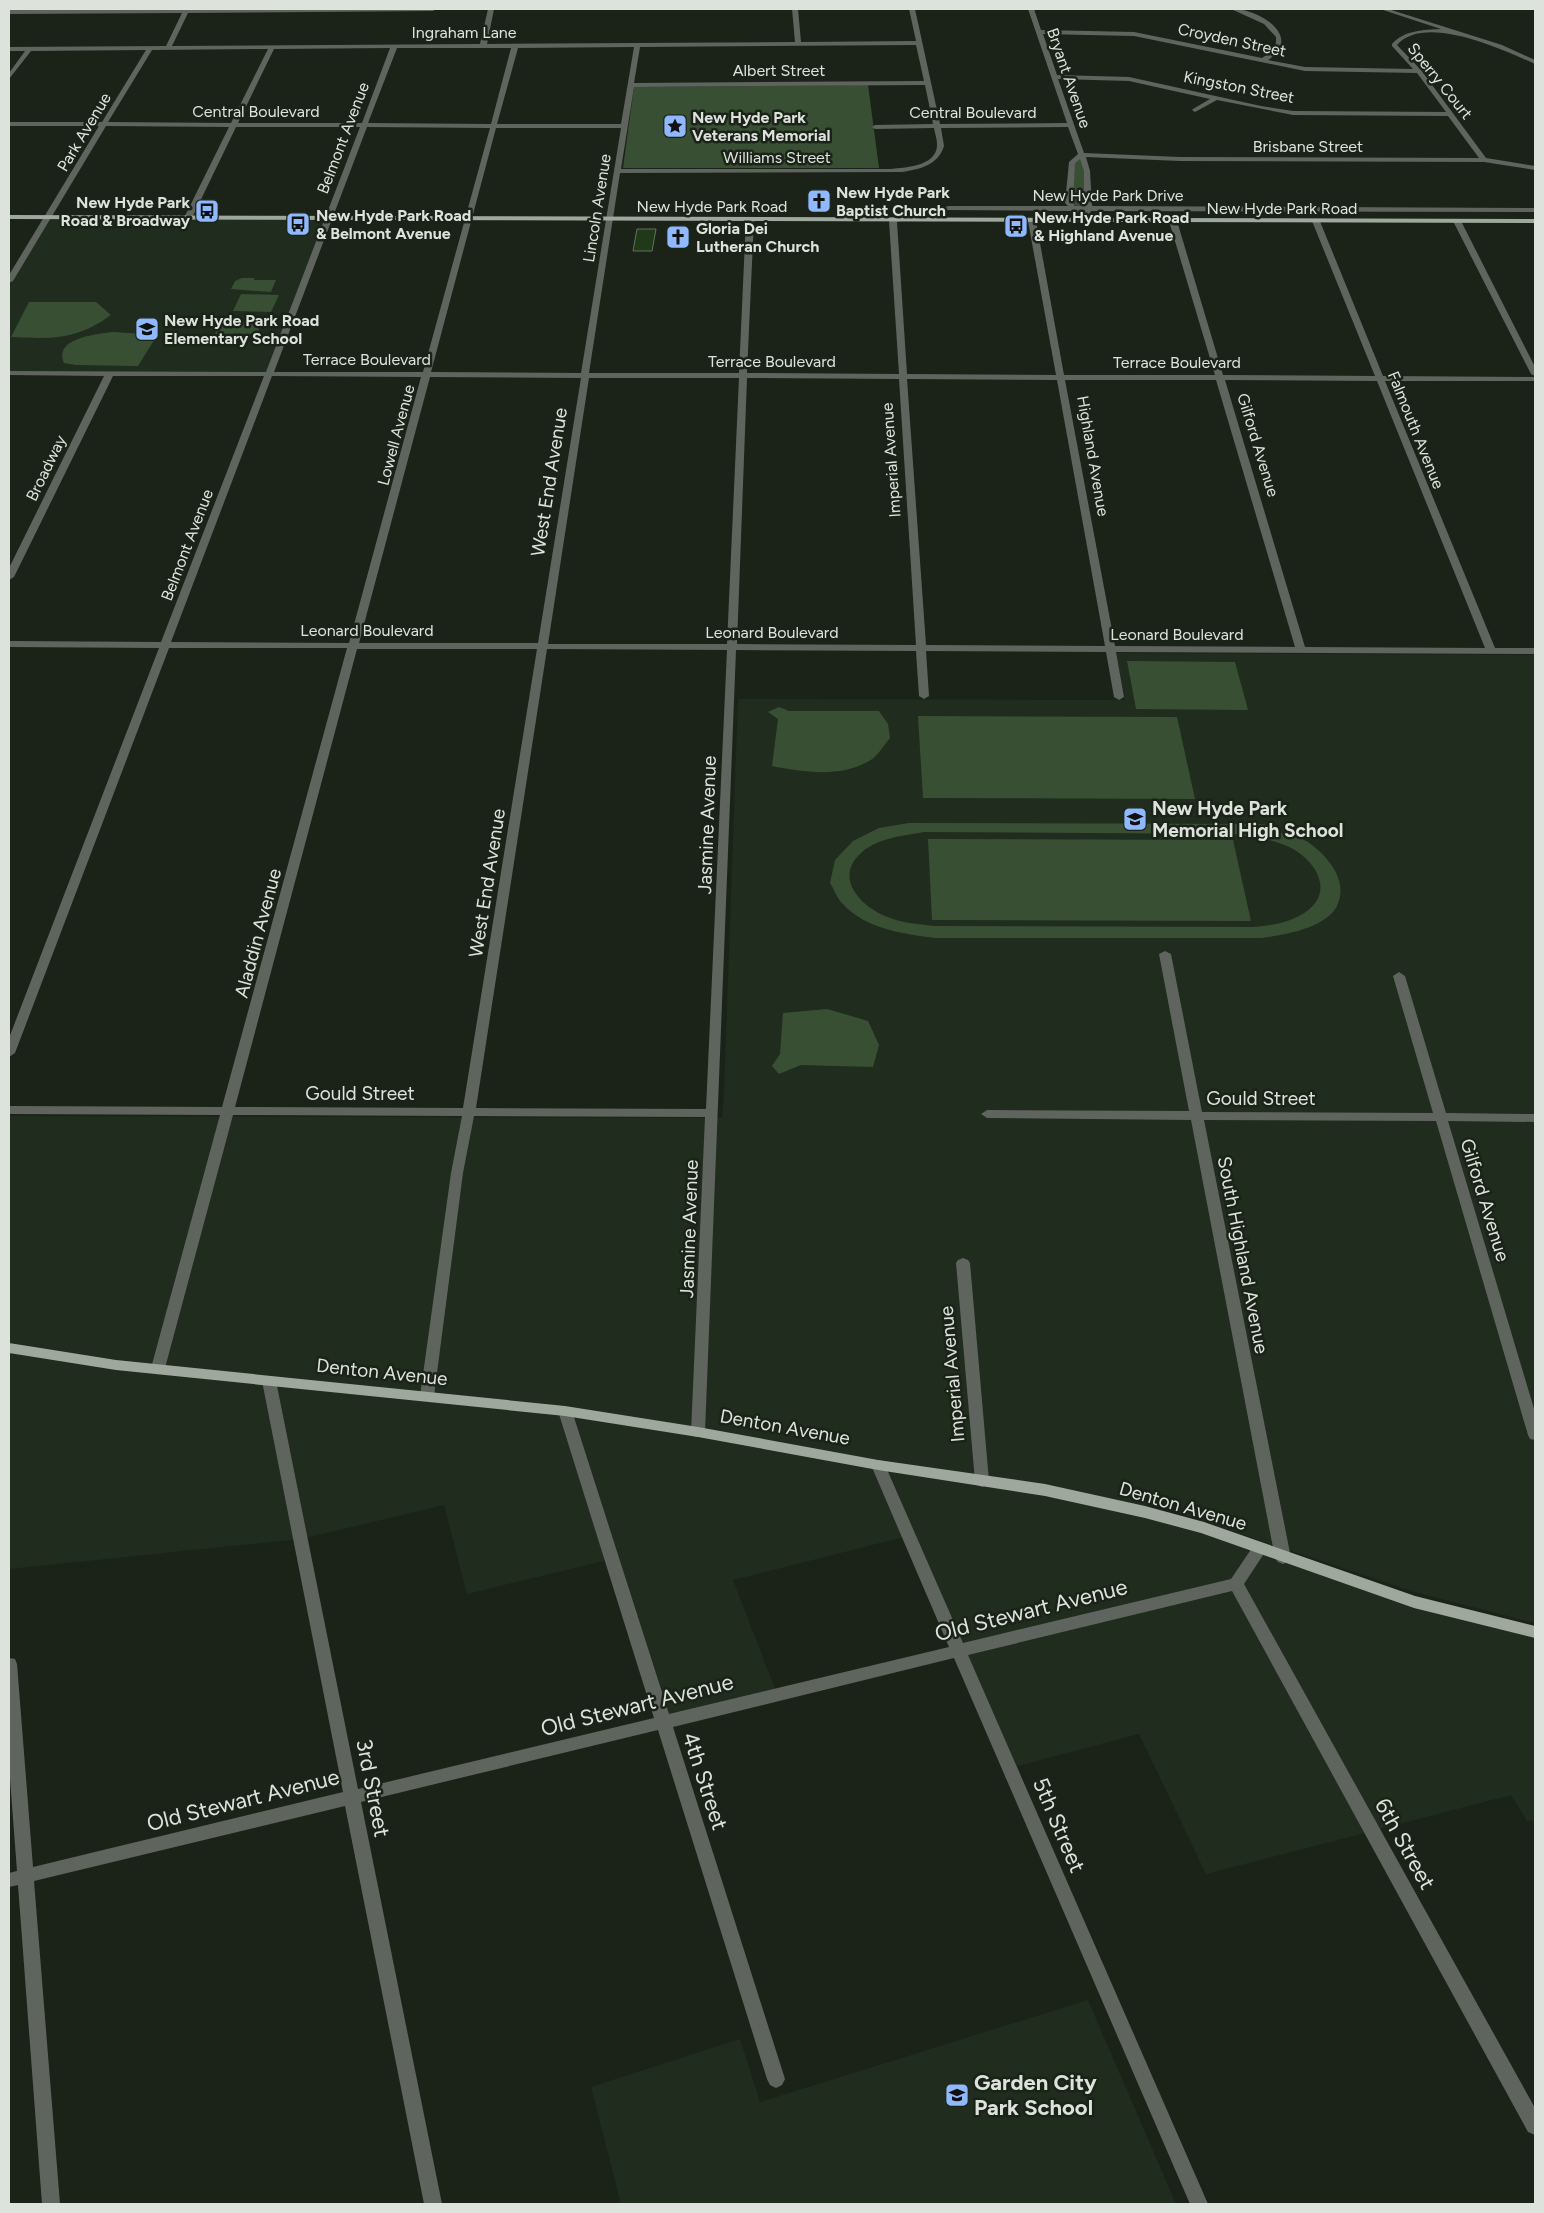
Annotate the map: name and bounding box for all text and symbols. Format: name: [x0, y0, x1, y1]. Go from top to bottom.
street label: Croyden Street: [1176, 19, 1288, 61]
street label: Ingraham Lane: [411, 23, 517, 42]
street label: Bryant Avenue: [1043, 25, 1095, 131]
street label: Sperry Court: [1404, 39, 1476, 123]
street label: Albert Street: [733, 61, 825, 80]
street label: Kingston Street: [1182, 67, 1296, 107]
street label: Belmont Avenue: [313, 79, 373, 196]
street label: Park Avenue: [53, 89, 115, 175]
street label: Central Boulevard: [192, 102, 320, 121]
street label: Central Boulevard: [909, 103, 1037, 122]
place label: New Hyde Park Veterans Memorial: [692, 108, 830, 145]
place icon: New Hyde Park Veterans Memorial: [662, 113, 688, 139]
street label: Brisbane Street: [1253, 137, 1363, 156]
street label: Williams Street: [723, 148, 831, 167]
street label: Lincoln Avenue: [579, 152, 615, 264]
place label: New Hyde Park Baptist Church: [836, 183, 950, 220]
street label: New Hyde Park Drive: [1032, 186, 1184, 205]
church icon: New Hyde Park Baptist Church: [806, 188, 832, 214]
place label: New Hyde Park Road & Broadway: [61, 193, 191, 230]
street label: New Hyde Park Road: [637, 197, 787, 216]
bus stop icon: New Hyde Park Road & Broadway: [194, 198, 220, 224]
street label: New Hyde Park Road: [1207, 199, 1357, 218]
place label: New Hyde Park Road & Belmont Avenue: [316, 206, 471, 243]
place label: New Hyde Park Road & Highland Avenue: [1034, 208, 1189, 245]
bus stop icon: New Hyde Park Road & Belmont Avenue: [285, 211, 311, 237]
bus stop icon: New Hyde Park Road & Highland Avenue: [1003, 213, 1029, 239]
place label: Gloria Dei Lutheran Church: [696, 219, 819, 256]
church icon: Gloria Dei Lutheran Church: [665, 224, 691, 250]
place label: New Hyde Park Road Elementary School: [164, 311, 319, 348]
school or university icon: New Hyde Park Road Elementary School: [134, 316, 160, 342]
street label: Terrace Boulevard: [303, 350, 431, 369]
street label: Terrace Boulevard: [708, 352, 836, 371]
street label: Terrace Boulevard: [1113, 353, 1241, 372]
street label: Falmouth Avenue: [1384, 368, 1448, 492]
street label: Lowell Avenue: [373, 382, 419, 487]
street label: Gilford Avenue: [1233, 391, 1283, 499]
street label: Highland Avenue: [1073, 394, 1113, 518]
street label: Imperial Avenue: [877, 402, 904, 518]
street label: West End Avenue: [526, 406, 572, 558]
street label: Broadway: [22, 431, 70, 504]
street label: Belmont Avenue: [157, 486, 217, 603]
street label: Leonard Boulevard: [300, 621, 434, 640]
street label: Leonard Boulevard: [705, 623, 839, 642]
street label: Leonard Boulevard: [1110, 625, 1244, 644]
street label: Jasmine Avenue: [693, 755, 721, 895]
place label: New Hyde Park Memorial High School: [1152, 797, 1343, 842]
school or university icon: New Hyde Park Memorial High School: [1122, 806, 1148, 832]
street label: West End Avenue: [464, 807, 510, 959]
street label: Aladdin Avenue: [230, 866, 286, 1000]
street label: Gould Street: [305, 1082, 415, 1105]
street label: Gould Street: [1206, 1087, 1316, 1110]
street label: Gilford Avenue: [1455, 1136, 1515, 1264]
street label: South Highland Avenue: [1213, 1154, 1273, 1356]
street label: Jasmine Avenue: [675, 1159, 703, 1299]
street label: Imperial Avenue: [935, 1305, 969, 1443]
street label: Denton Avenue: [315, 1354, 449, 1390]
street label: Denton Avenue: [718, 1404, 852, 1450]
street label: Denton Avenue: [1117, 1477, 1249, 1535]
street label: Old Stewart Avenue: [932, 1573, 1130, 1647]
street label: Old Stewart Avenue: [538, 1668, 736, 1742]
street label: 4th Street: [677, 1729, 733, 1833]
street label: 3rd Street: [350, 1737, 396, 1839]
street label: Old Stewart Avenue: [144, 1763, 342, 1837]
street label: 5th Street: [1027, 1774, 1091, 1876]
street label: 6th Street: [1369, 1794, 1441, 1894]
place label: Garden City Park School: [974, 2069, 1097, 2121]
school or university icon: Garden City Park School: [944, 2082, 970, 2108]

